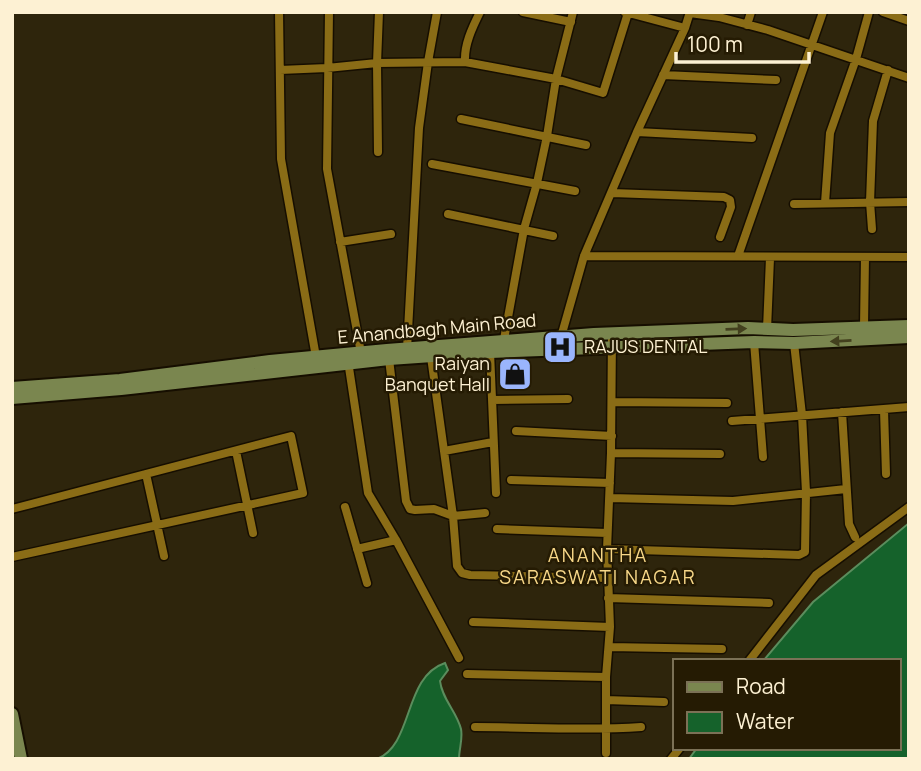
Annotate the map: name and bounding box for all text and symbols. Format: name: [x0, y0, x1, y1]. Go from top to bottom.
scale bar: [676, 21, 809, 65]
text: 100 m: [687, 30, 743, 58]
street label: E Anandbagh Main Road: [337, 307, 537, 349]
one-way arrow: [725, 323, 747, 334]
hospital icon: RAJUS DENTAL: [541, 328, 579, 366]
place label: RAJUS DENTAL: [584, 334, 708, 358]
one-way arrow: [829, 335, 851, 346]
place label: Raiyan Banquet Hall: [385, 351, 490, 396]
shop icon: Raiyan Banquet Hall: [496, 355, 534, 393]
district label: ANANTHA SARASWATI NAGAR: [499, 542, 697, 590]
legend: [673, 659, 900, 750]
text: Road: [736, 672, 786, 700]
text: Water: [736, 707, 795, 735]

